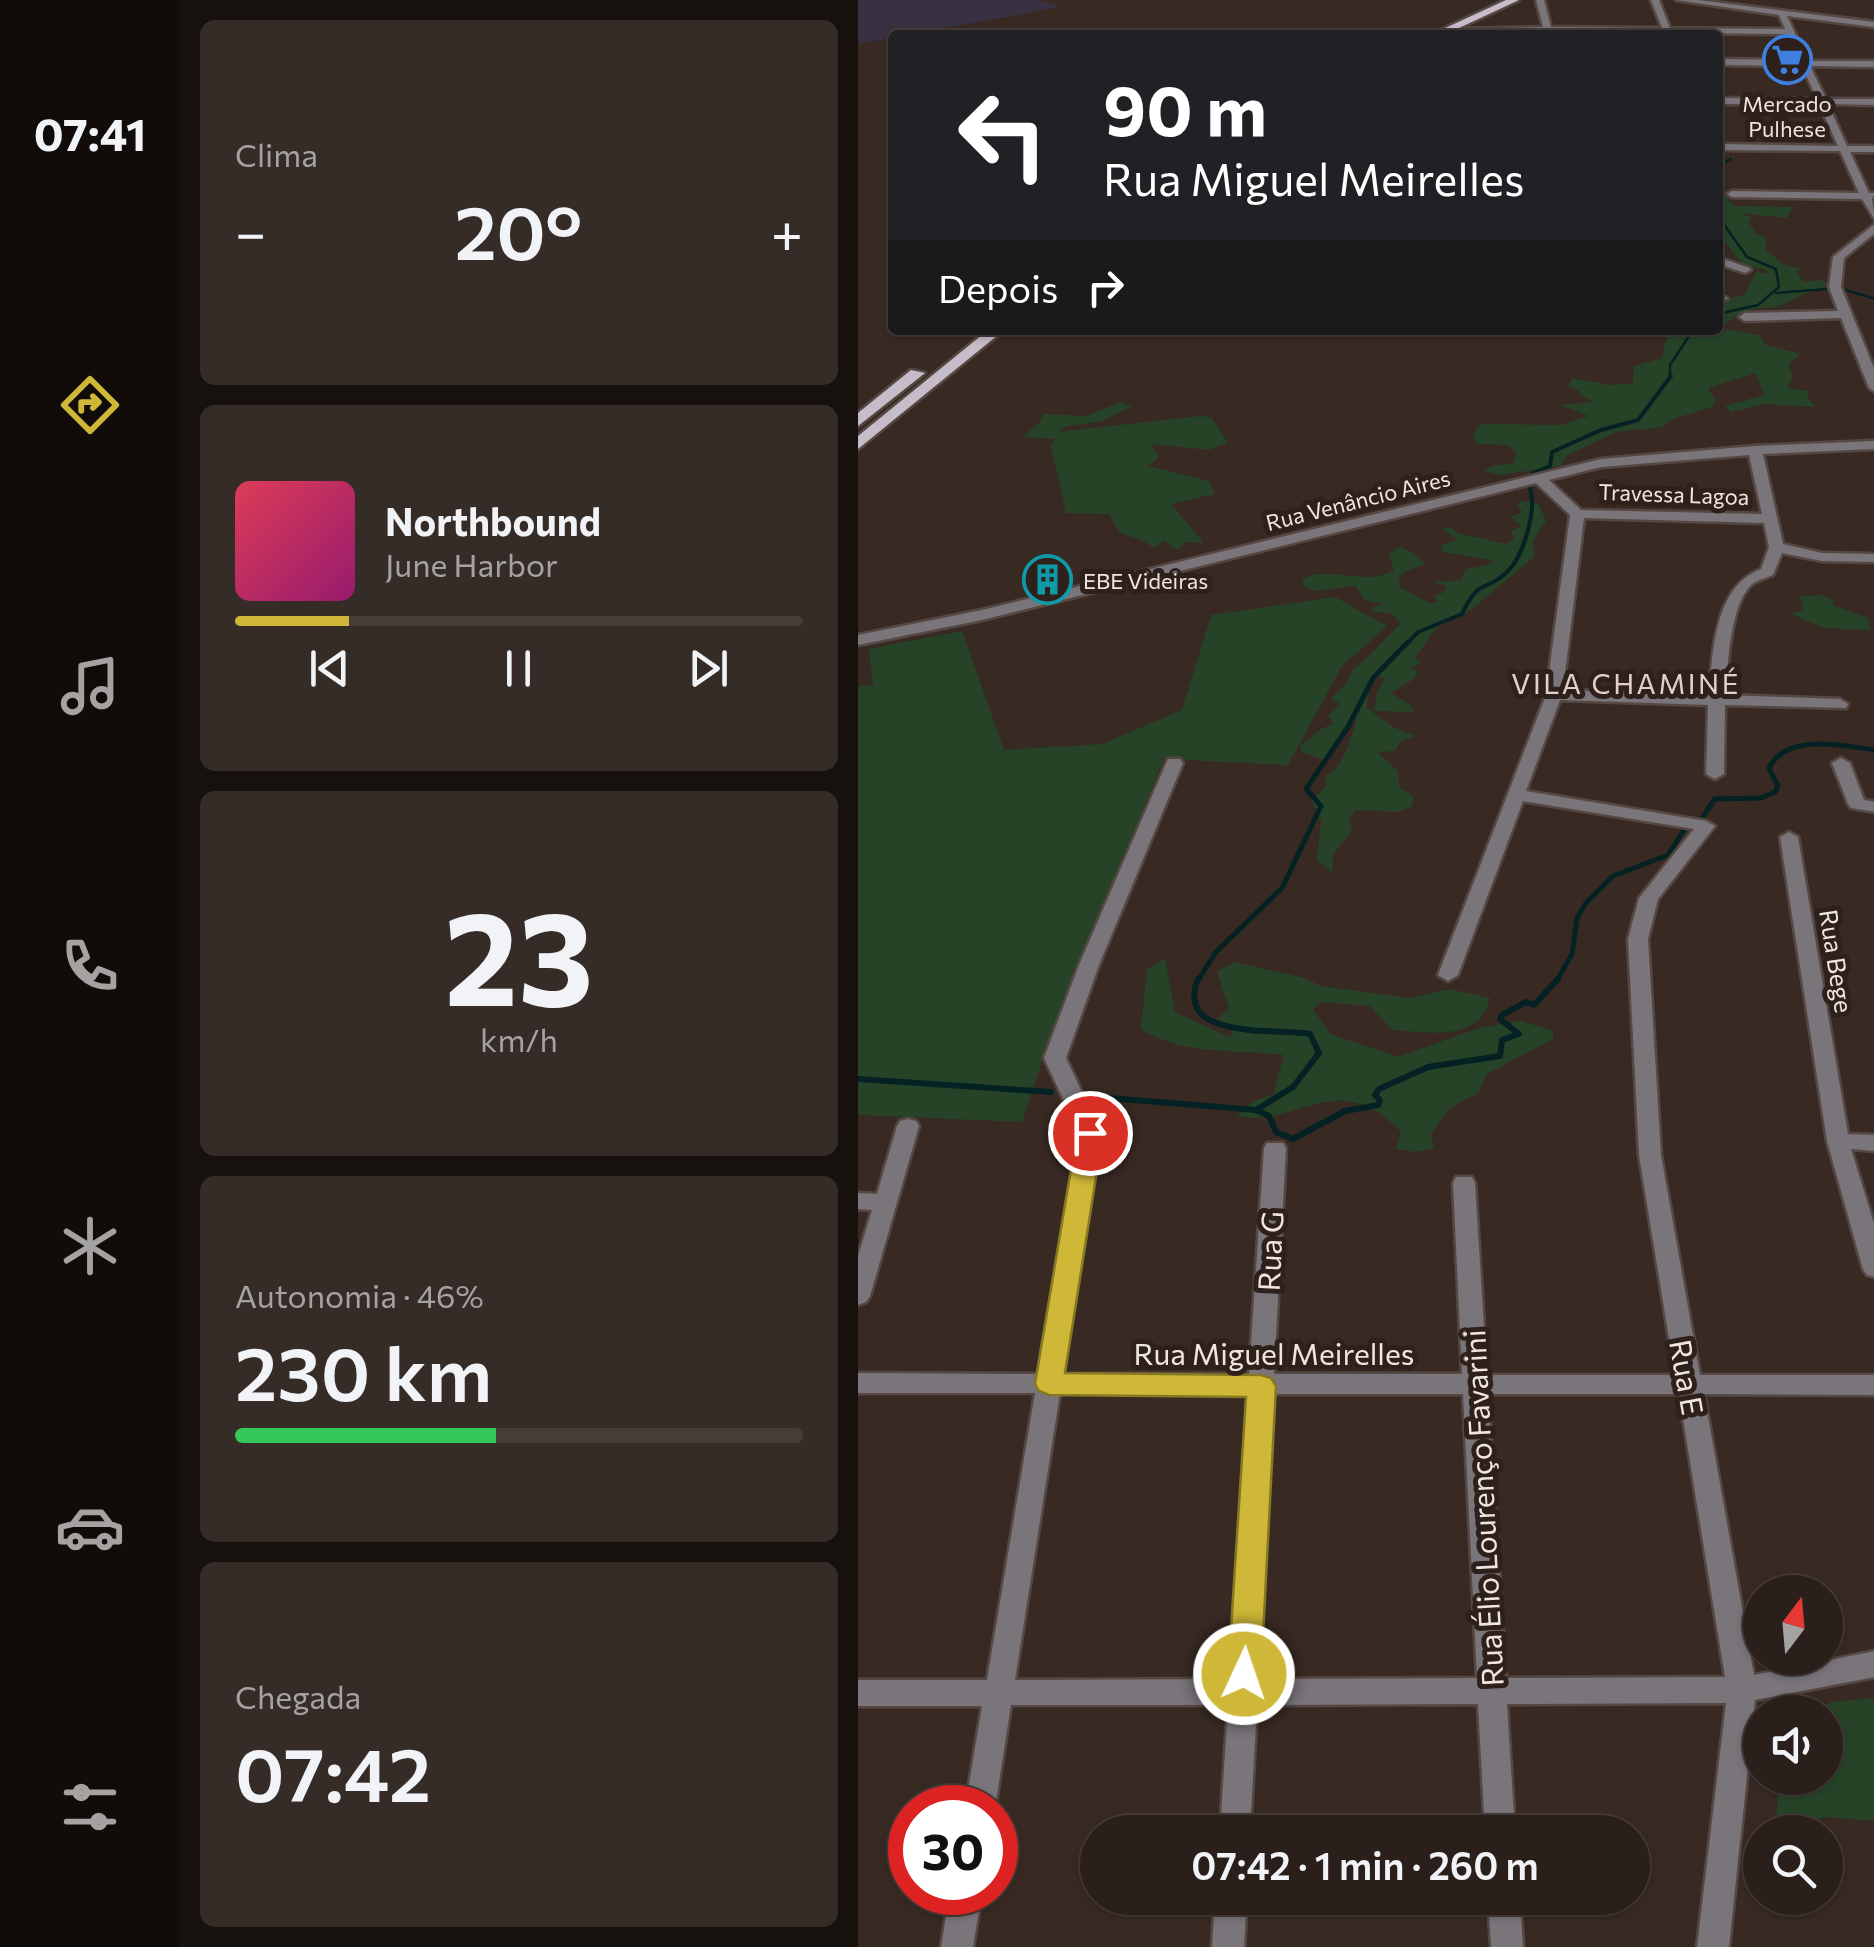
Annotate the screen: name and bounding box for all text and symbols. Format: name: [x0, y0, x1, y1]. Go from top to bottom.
supermarket icon: Mercado Pulhese: [1761, 33, 1813, 85]
text: 90 m: [1103, 65, 1267, 150]
icon: left: [938, 70, 1068, 200]
place label: Mercado Pulhese: [1742, 90, 1832, 142]
text: 07:41: [34, 105, 146, 160]
text: Clima: [235, 134, 318, 174]
text: Rua Miguel Meirelles: [1103, 150, 1524, 205]
text: 20°: [454, 184, 583, 275]
text: −: [235, 197, 266, 264]
text: +: [771, 197, 803, 264]
icon: right: [1078, 260, 1133, 315]
text: Depois: [938, 264, 1058, 311]
icon: directions: [55, 370, 125, 440]
street label: Rua Venâncio Aires: [1263, 464, 1453, 536]
street label: Travessa Lagoa: [1598, 478, 1750, 510]
text: Northbound: [385, 497, 601, 544]
text: June Harbor: [385, 544, 558, 584]
building icon: EBE Videiras: [1022, 554, 1074, 606]
place label: EBE Videiras: [1083, 567, 1208, 594]
icon: previous: [302, 641, 357, 696]
icon: pause: [491, 641, 546, 696]
icon: next: [681, 641, 736, 696]
icon: music: [55, 651, 125, 721]
district label: VILA CHAMINÉ: [1511, 666, 1741, 700]
text: 23: [444, 874, 594, 1033]
street label: Rua Bege: [1814, 907, 1860, 1015]
icon: phone: [55, 931, 125, 1001]
text: km/h: [480, 1019, 558, 1059]
pin: [1048, 1091, 1133, 1176]
icon: arrive: [1063, 1106, 1118, 1161]
street label: Rua G: [1248, 1210, 1290, 1292]
icon: climate: [55, 1211, 125, 1281]
text: Autonomia · 46%: [235, 1275, 484, 1315]
text: 230 km: [235, 1325, 492, 1416]
street label: Rua Élio Lourenço Favarini: [1454, 1329, 1510, 1687]
street label: Rua Miguel Meirelles: [1134, 1334, 1414, 1371]
street label: Rua E: [1663, 1336, 1713, 1418]
icon: car: [55, 1492, 125, 1562]
north arrow: [1743, 1575, 1843, 1675]
map controls: [1743, 1575, 1843, 1915]
position arrow: [1192, 1622, 1296, 1726]
text: Chegada: [235, 1676, 361, 1716]
button: sound: [1743, 1695, 1843, 1795]
text: 07:42: [235, 1726, 431, 1817]
icon: filters: [55, 1772, 125, 1842]
speed limit sign: 30: [888, 1785, 1018, 1915]
button: search: [1743, 1815, 1843, 1915]
text: 07:42 · 1 min · 260 m: [1191, 1841, 1539, 1888]

